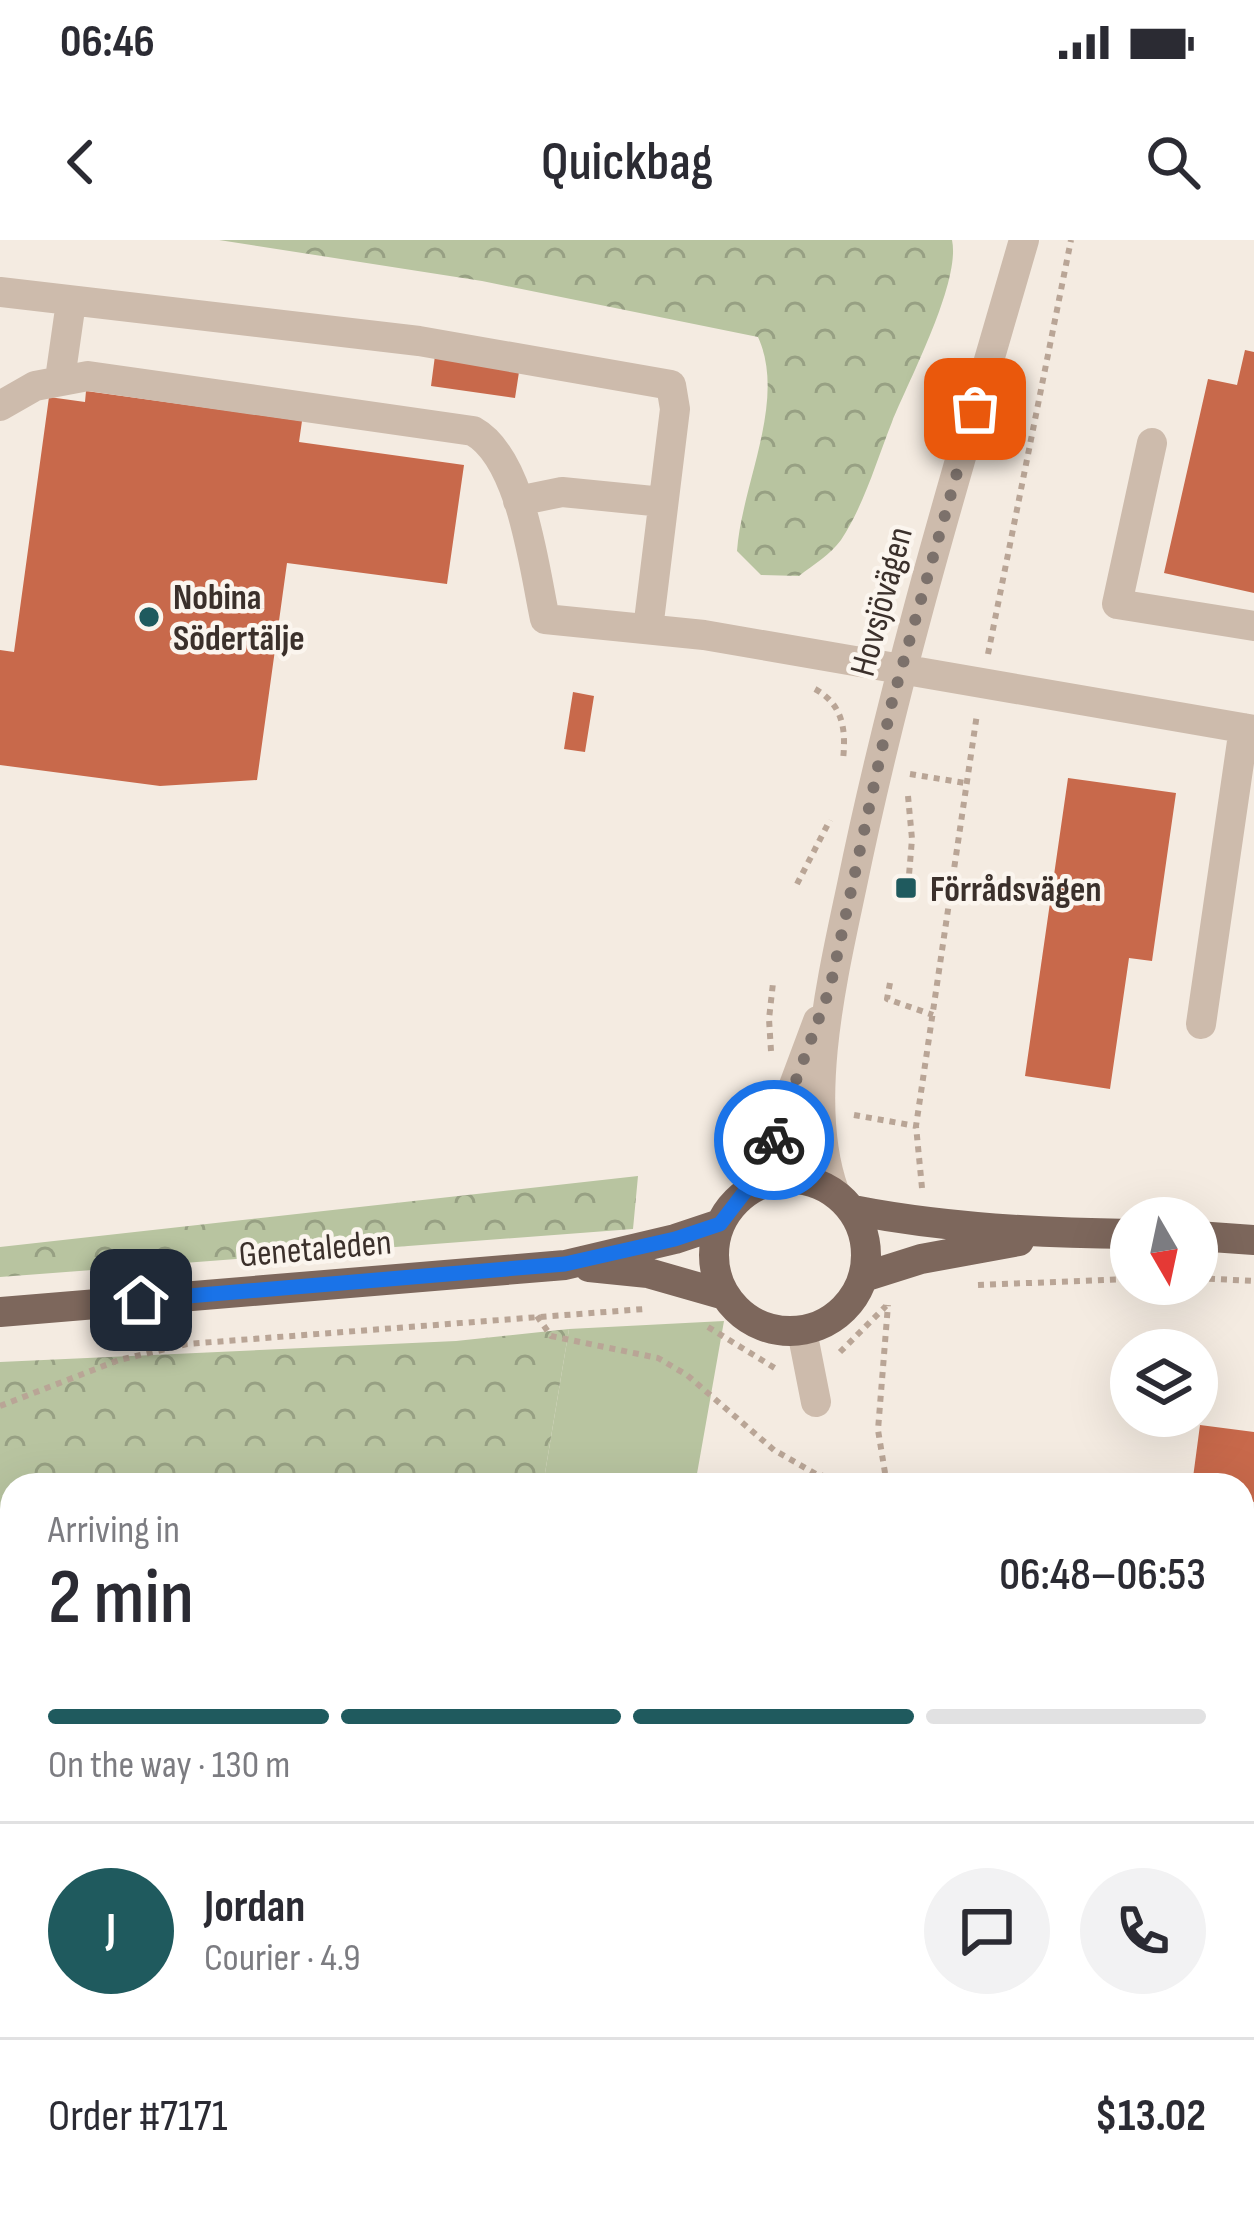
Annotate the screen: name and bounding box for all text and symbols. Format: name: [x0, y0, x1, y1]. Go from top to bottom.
text: 06:46: [60, 15, 155, 70]
icon: back: [48, 129, 114, 195]
icon: search: [1140, 129, 1206, 195]
text: Quickbag: [541, 130, 713, 195]
pin: [924, 358, 1026, 460]
icon: bag: [942, 376, 1008, 442]
street label: Hovsjövägen: [842, 523, 923, 681]
place label: Nobina Södertälje: [173, 577, 305, 661]
marker: Nobina Södertälje: [136, 604, 162, 630]
place label: Förrådsvägen: [930, 869, 1101, 912]
marker: Förrådsvägen: [893, 875, 919, 901]
courier: [714, 1080, 834, 1200]
icon: bike: [741, 1107, 807, 1173]
north arrow: [1110, 1197, 1218, 1305]
map controls: [1110, 1197, 1218, 1437]
street label: Genetaleden: [237, 1221, 393, 1278]
pin: [90, 1249, 192, 1351]
icon: home: [108, 1267, 174, 1333]
button: layers: [1110, 1329, 1218, 1437]
text: Arriving in: [48, 1507, 180, 1554]
text: 06:48–06:53: [999, 1548, 1206, 1603]
text: 2 min: [48, 1552, 194, 1645]
text: On the way · 130 m: [48, 1742, 290, 1789]
button: chat: [924, 1868, 1050, 1994]
button: phone: [1080, 1868, 1206, 1994]
text: Jordan: [204, 1880, 305, 1935]
text: J: [106, 1903, 116, 1958]
text: Courier · 4.9: [204, 1935, 361, 1982]
text: Order #7171: [48, 2089, 228, 2144]
text: $13.02: [1095, 2089, 1206, 2144]

